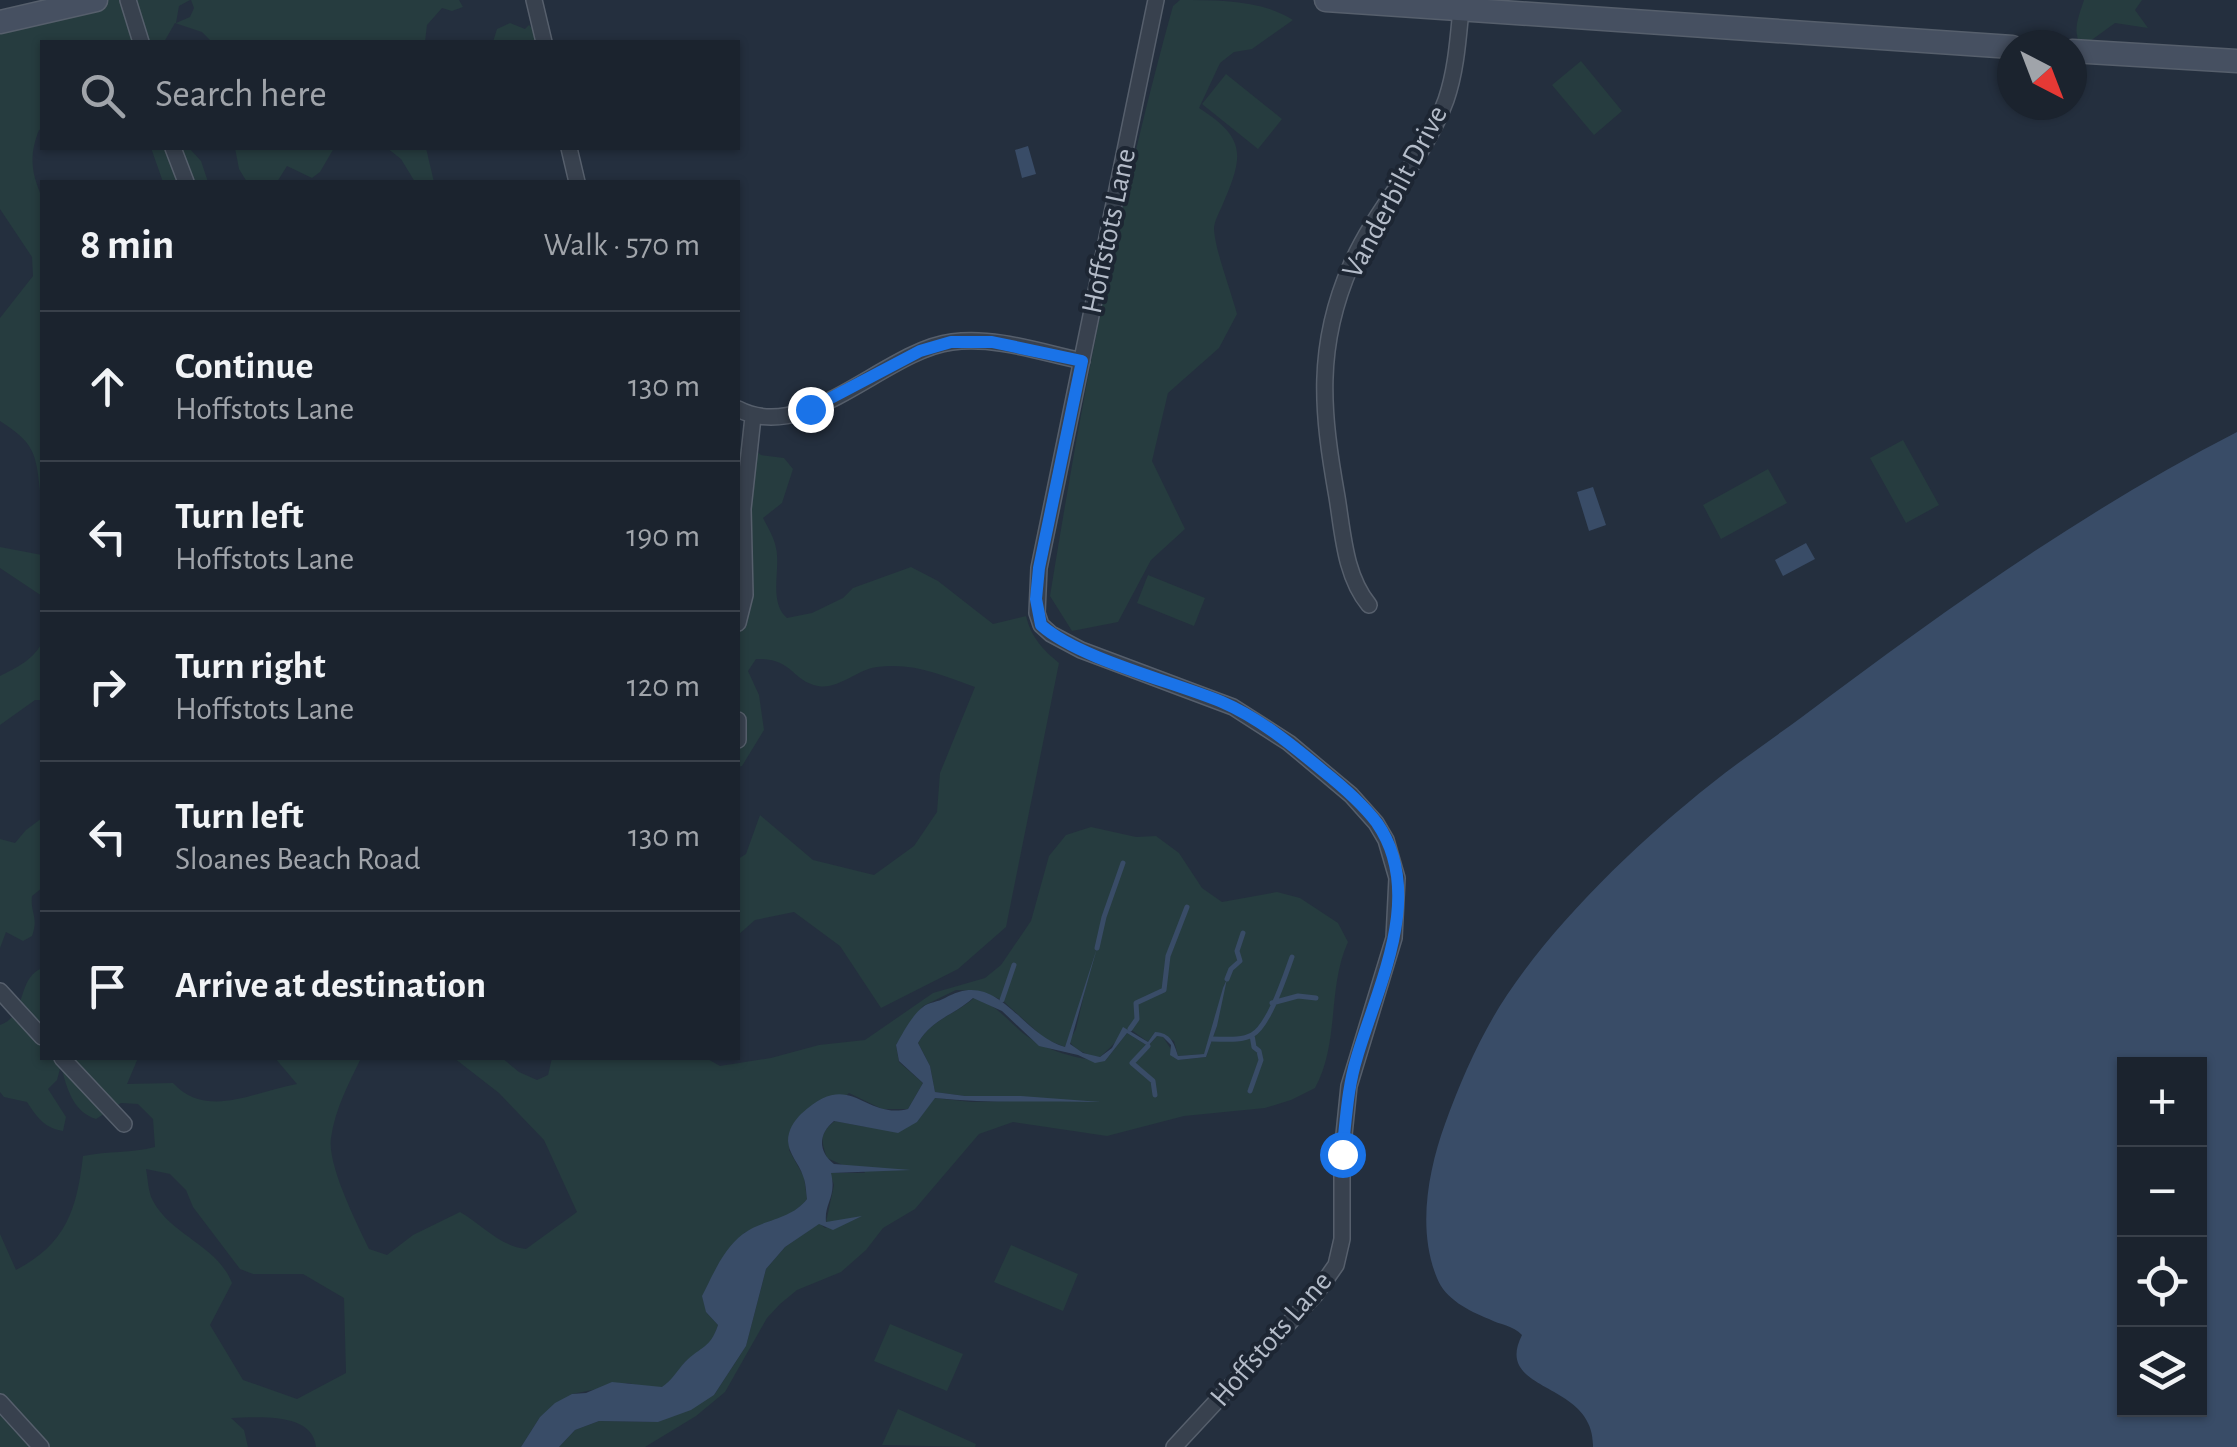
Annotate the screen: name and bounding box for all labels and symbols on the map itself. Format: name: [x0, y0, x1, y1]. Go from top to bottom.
north arrow: [1997, 30, 2087, 120]
street label: Vanderbilt Drive: [1337, 101, 1453, 283]
street label: Hoffstots Lane: [1077, 146, 1141, 316]
route end: [788, 387, 834, 433]
route start: [1320, 1132, 1366, 1178]
street label: Hoffstots Lane: [1205, 1266, 1337, 1412]

